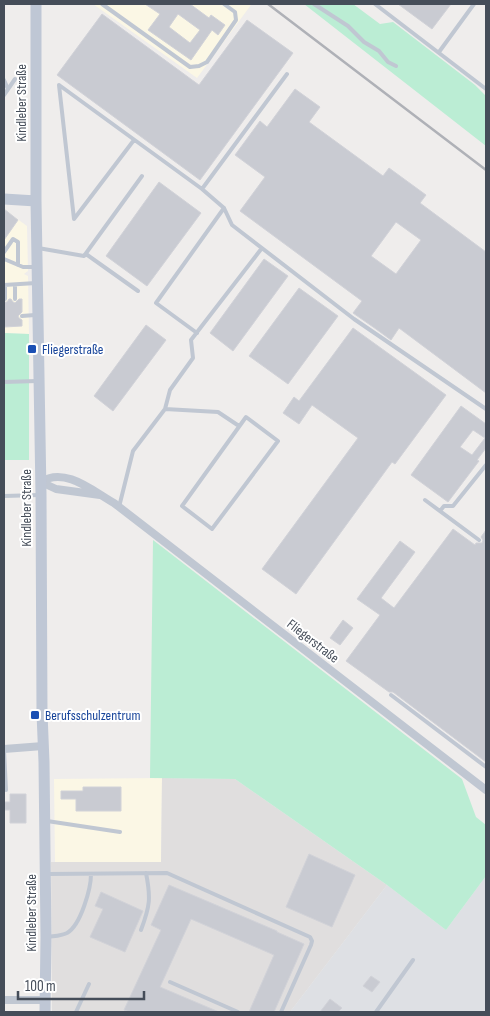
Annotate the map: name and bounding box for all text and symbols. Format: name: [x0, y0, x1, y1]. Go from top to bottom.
street label: Kindleber Straße: [13, 64, 30, 142]
place label: Fliegerstraße: [42, 341, 103, 358]
marker: Fliegerstraße: [26, 343, 38, 355]
street label: Kindleber Straße: [18, 469, 35, 547]
street label: Fliegerstraße: [284, 615, 342, 667]
place label: Berufsschulzentrum: [45, 707, 140, 724]
marker: Berufsschulzentrum: [29, 709, 41, 721]
street label: Kindleber Straße: [23, 874, 40, 952]
scale bar: [18, 968, 144, 1000]
text: 100 m: [25, 977, 56, 996]

